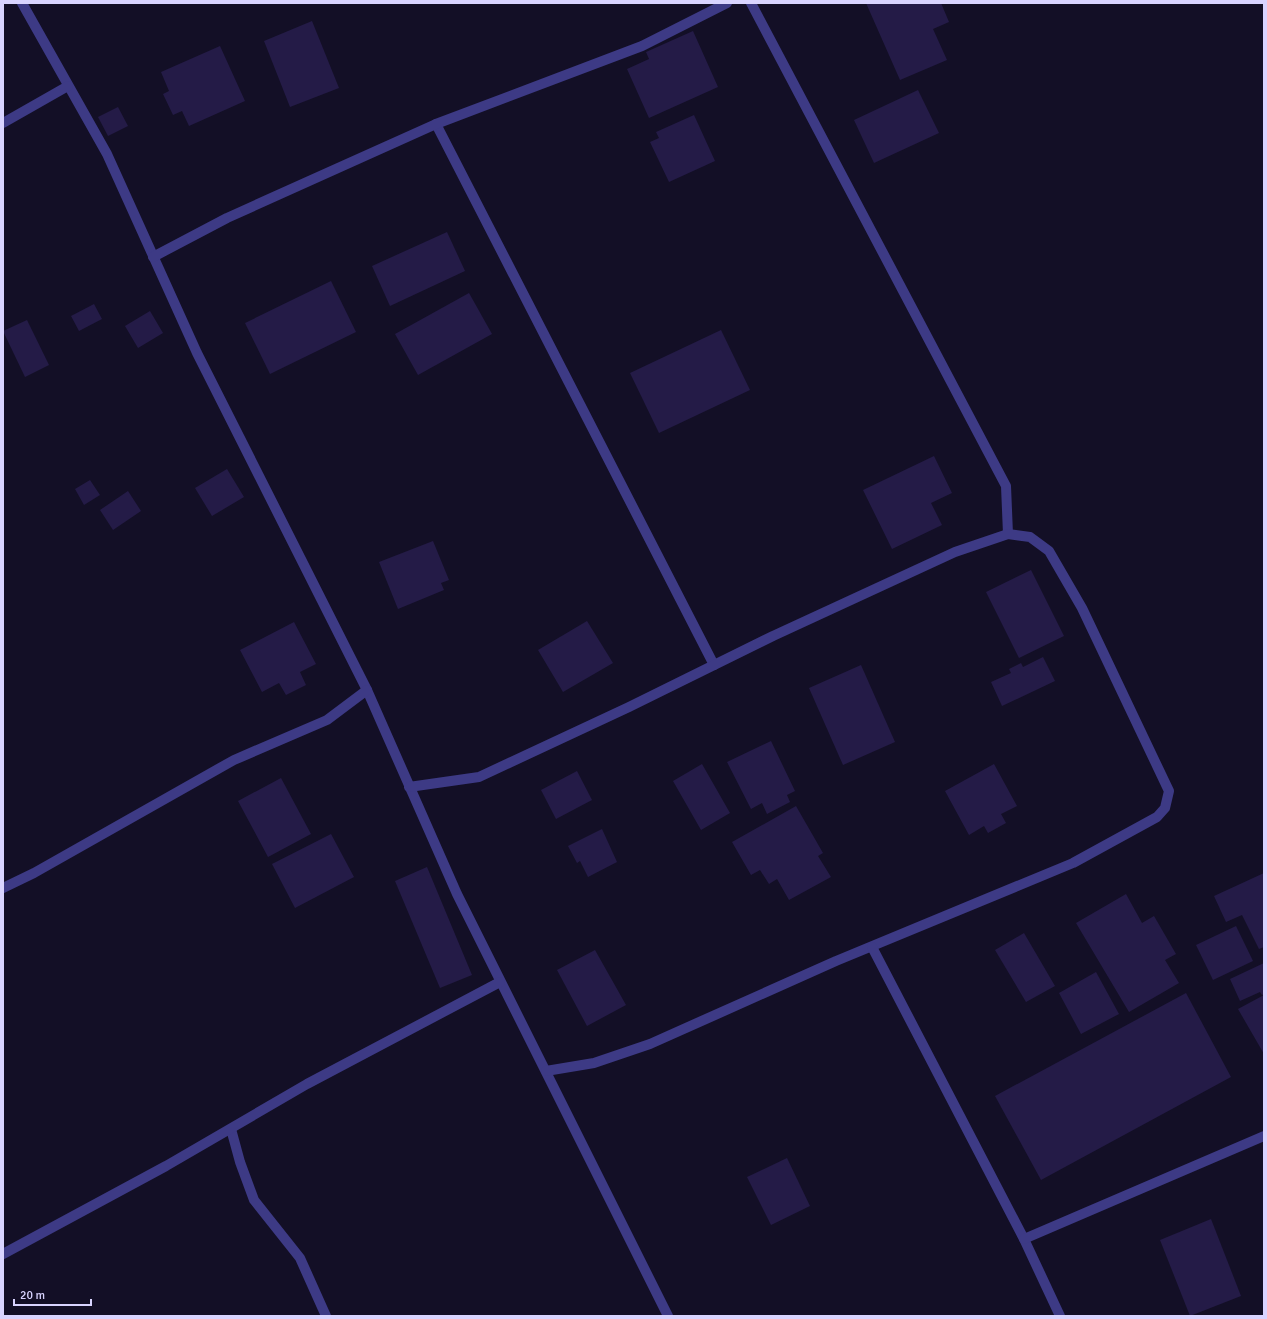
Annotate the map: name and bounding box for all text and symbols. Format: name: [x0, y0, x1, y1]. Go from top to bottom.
scale bar: [14, 1281, 91, 1307]
text: 20 m: [20, 1288, 45, 1303]

